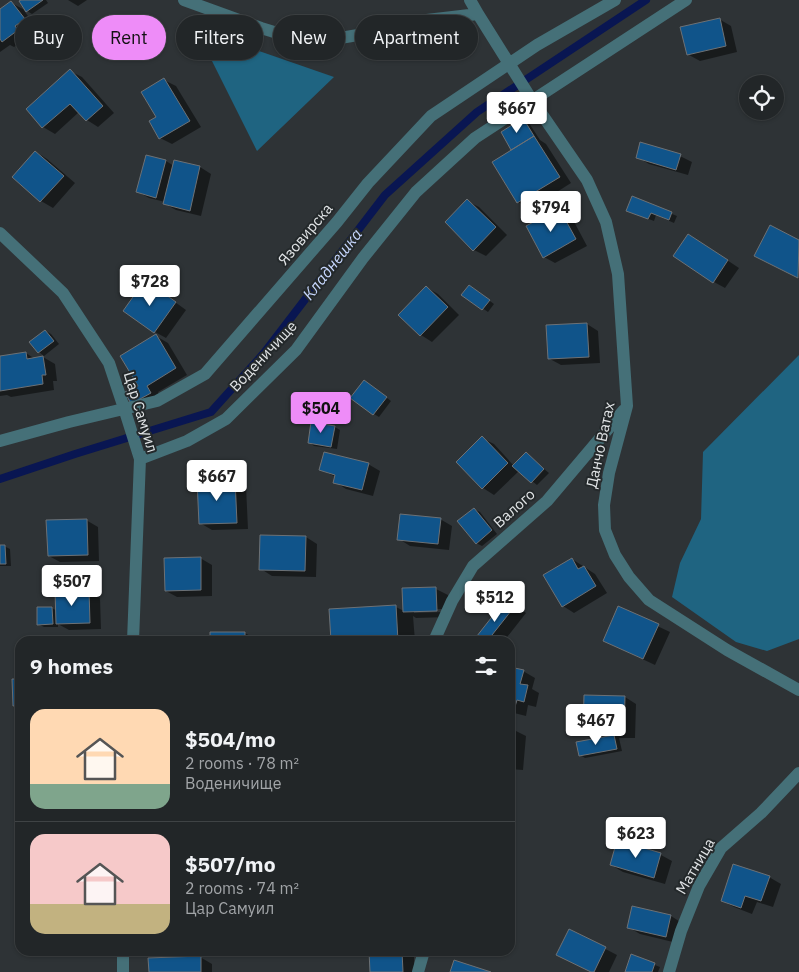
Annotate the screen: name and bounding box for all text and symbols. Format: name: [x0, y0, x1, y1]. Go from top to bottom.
chip: Buy: [15, 15, 82, 60]
chip: Rent: [92, 15, 166, 60]
chip: Filters: [176, 15, 263, 60]
chip: New: [273, 15, 345, 60]
chip: Apartment: [355, 15, 478, 60]
map controls: [739, 75, 784, 120]
button: locate: [739, 75, 784, 120]
pin: $667: [487, 92, 547, 134]
text: $667: [498, 98, 536, 118]
pin: $794: [521, 190, 581, 233]
text: $794: [532, 197, 570, 217]
street label: Язовирска: [274, 199, 336, 269]
water label: Кладнешка: [298, 224, 366, 304]
pin: $728: [120, 264, 180, 307]
text: $728: [131, 271, 169, 291]
street label: Воденичище: [225, 316, 301, 396]
street label: Цар Самуил: [120, 369, 162, 455]
pin: $504: [291, 392, 351, 434]
text: $504: [302, 398, 340, 418]
street label: Данчо Ватах: [582, 400, 618, 490]
pin: $667: [187, 460, 247, 502]
text: $667: [198, 466, 236, 486]
street label: Валого: [489, 484, 539, 532]
pin: $507: [42, 564, 102, 607]
text: $507: [53, 571, 91, 591]
pin: $512: [465, 580, 525, 623]
text: $512: [476, 587, 514, 607]
text: 9 homes: [30, 652, 113, 680]
icon: filters: [472, 652, 500, 680]
pin: $467: [566, 704, 626, 746]
text: $467: [577, 710, 615, 730]
text: $504/mo: [185, 725, 276, 753]
icon: home: [70, 729, 130, 789]
text: 2 rooms · 78 m²: [185, 753, 299, 773]
text: Воденичище: [185, 773, 282, 793]
pin: $623: [606, 816, 666, 859]
text: $623: [617, 823, 655, 843]
street label: Матница: [671, 835, 719, 897]
text: $507/mo: [185, 850, 276, 878]
icon: home: [70, 854, 130, 914]
text: 2 rooms · 74 m²: [185, 878, 299, 898]
text: Цар Самуил: [185, 898, 274, 918]

